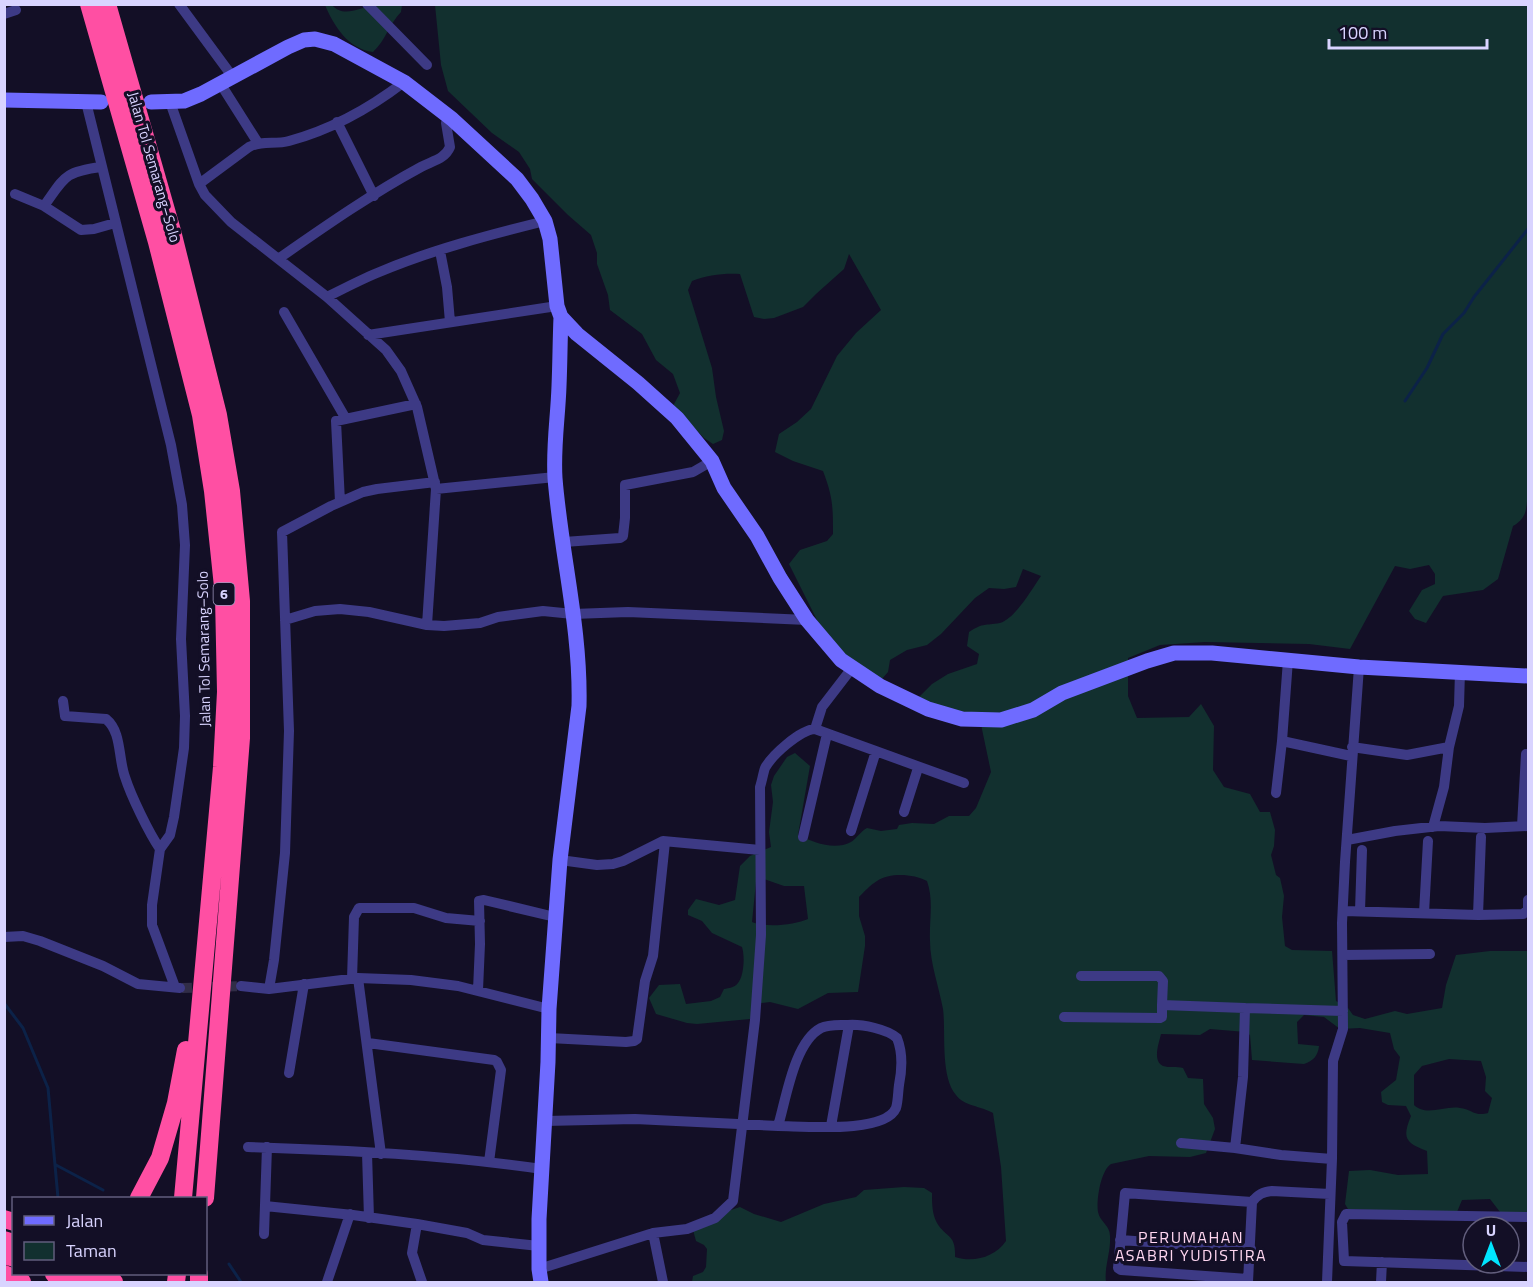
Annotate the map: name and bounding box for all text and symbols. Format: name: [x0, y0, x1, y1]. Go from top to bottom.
scale bar: [1329, 12, 1486, 50]
text: 100 m: [1338, 19, 1387, 46]
street label: Jalan Tol Semarang–Solo: [122, 89, 187, 245]
street label: Jalan Tol Semarang–Solo: [191, 571, 216, 727]
road number: 6: [214, 583, 234, 605]
legend: [12, 1197, 207, 1275]
text: Jalan: [66, 1207, 103, 1234]
north arrow: [1461, 1215, 1521, 1275]
text: U: [1486, 1218, 1496, 1242]
district label: PERUMAHAN ASABRI YUDISTIRA: [1115, 1225, 1267, 1267]
text: Taman: [66, 1237, 117, 1264]

